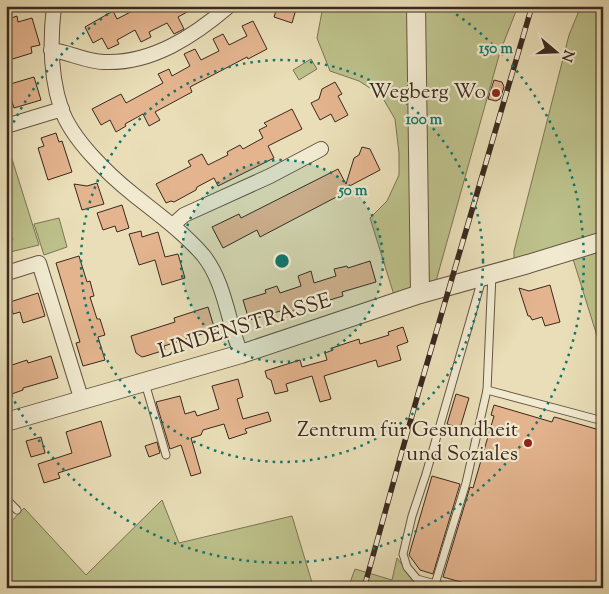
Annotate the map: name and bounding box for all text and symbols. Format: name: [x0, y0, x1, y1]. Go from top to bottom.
north arrow: [532, 28, 582, 78]
text: 150 m: [479, 39, 513, 60]
text: N: [555, 47, 578, 64]
place label: Wegberg Wo: [368, 78, 486, 108]
marker: Wegberg Wo: [490, 87, 502, 99]
text: 100 m: [406, 110, 443, 131]
text: 50 m: [338, 181, 368, 202]
centre of rings: [273, 252, 291, 270]
street label: LINDENSTRASSE: [155, 286, 335, 368]
place label: Zentrum für Gesundheit und Soziales: [297, 416, 518, 470]
marker: Zentrum für Gesundheit und Soziales: [522, 437, 534, 449]

